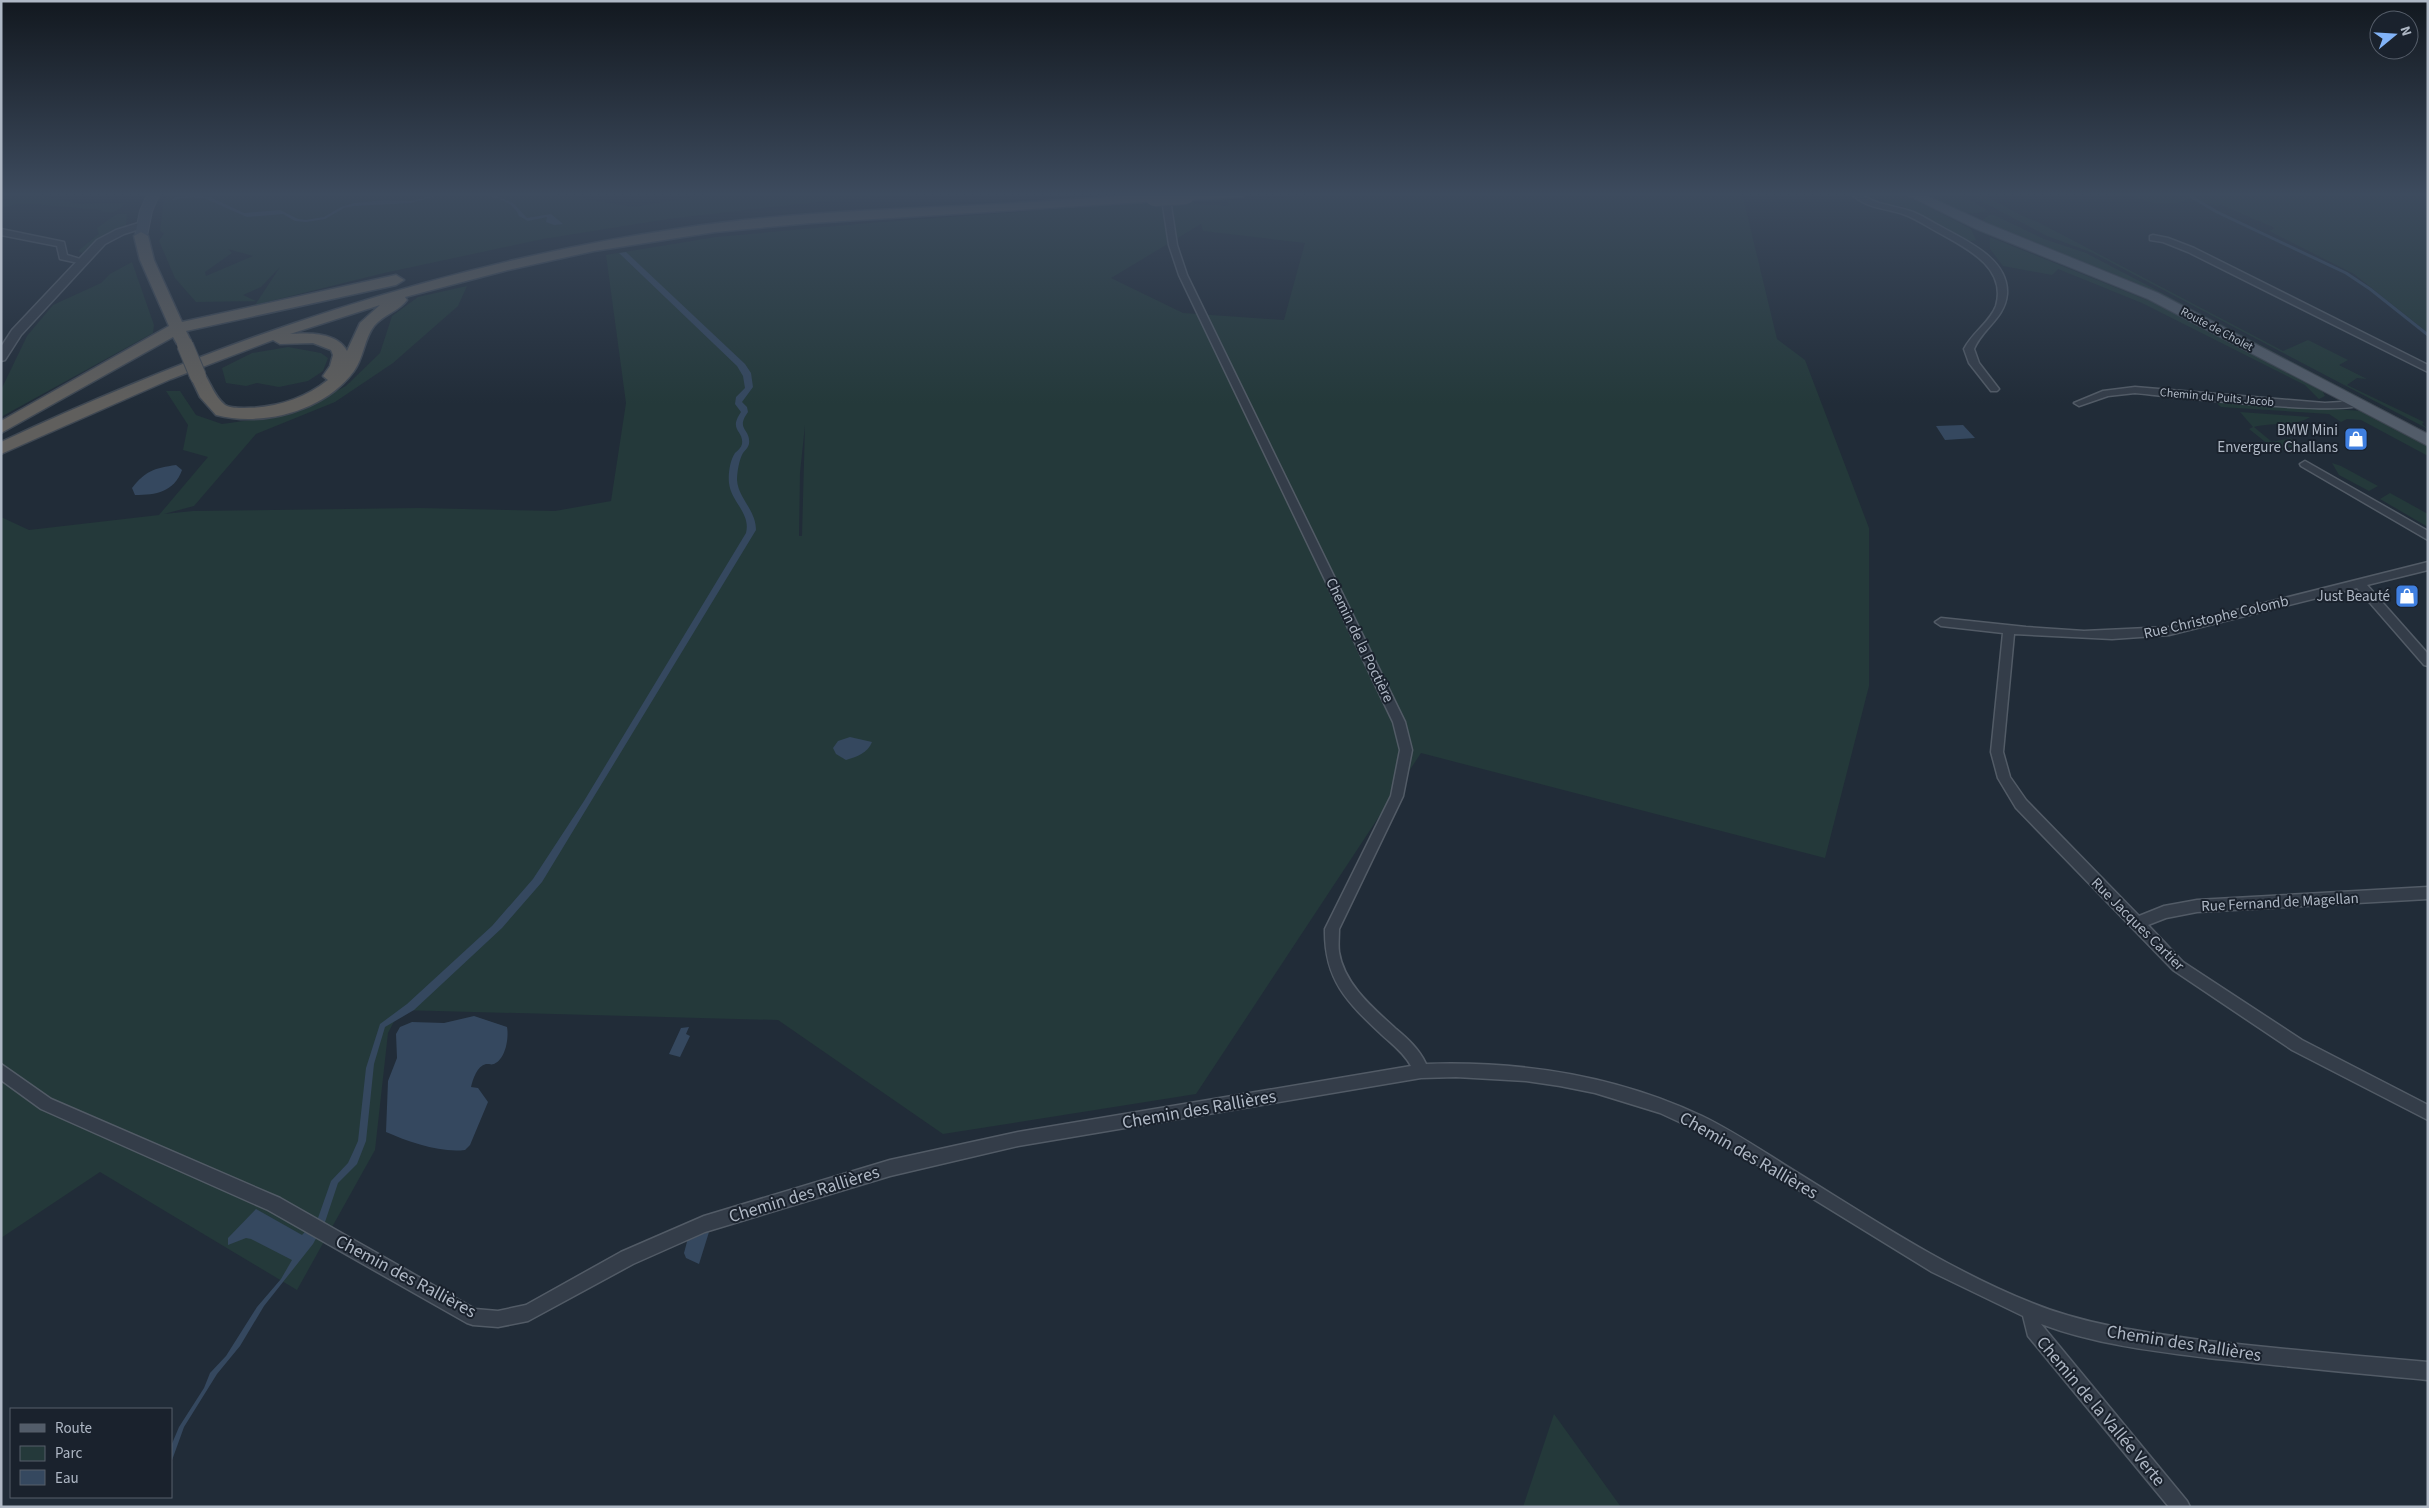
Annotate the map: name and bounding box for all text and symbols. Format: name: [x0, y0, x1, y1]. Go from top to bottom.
north arrow: [2369, 10, 2419, 60]
text: N: [2394, 24, 2416, 39]
street label: Route de Cholet: [2178, 303, 2256, 356]
street label: Chemin du Puits Jacob: [2159, 384, 2275, 411]
place label: BMW Mini Envergure Challans: [2217, 420, 2338, 458]
shop icon: BMW Mini Envergure Challans: [2343, 426, 2369, 452]
street label: Chemin de la Poctière: [1320, 574, 1399, 706]
shop icon: Just Beauté: [2394, 583, 2420, 609]
place label: Just Beauté: [2317, 586, 2390, 607]
street label: Rue Christophe Colomb: [2142, 591, 2291, 644]
street label: Rue Jacques Cartier: [2086, 873, 2190, 976]
street label: Rue Fernand de Magellan: [2201, 888, 2359, 917]
street label: Chemin des Rallières: [1120, 1084, 1278, 1135]
street label: Chemin des Rallières: [1675, 1106, 1823, 1205]
street label: Chemin des Rallières: [726, 1160, 882, 1229]
street label: Chemin des Rallières: [331, 1229, 481, 1324]
street label: Chemin des Rallières: [2105, 1319, 2263, 1368]
street label: Chemin de la Vallée Verte: [2030, 1331, 2171, 1492]
legend: [10, 1408, 172, 1498]
text: Route: [55, 1418, 92, 1439]
text: Parc: [55, 1443, 82, 1464]
text: Eau: [55, 1468, 79, 1489]

